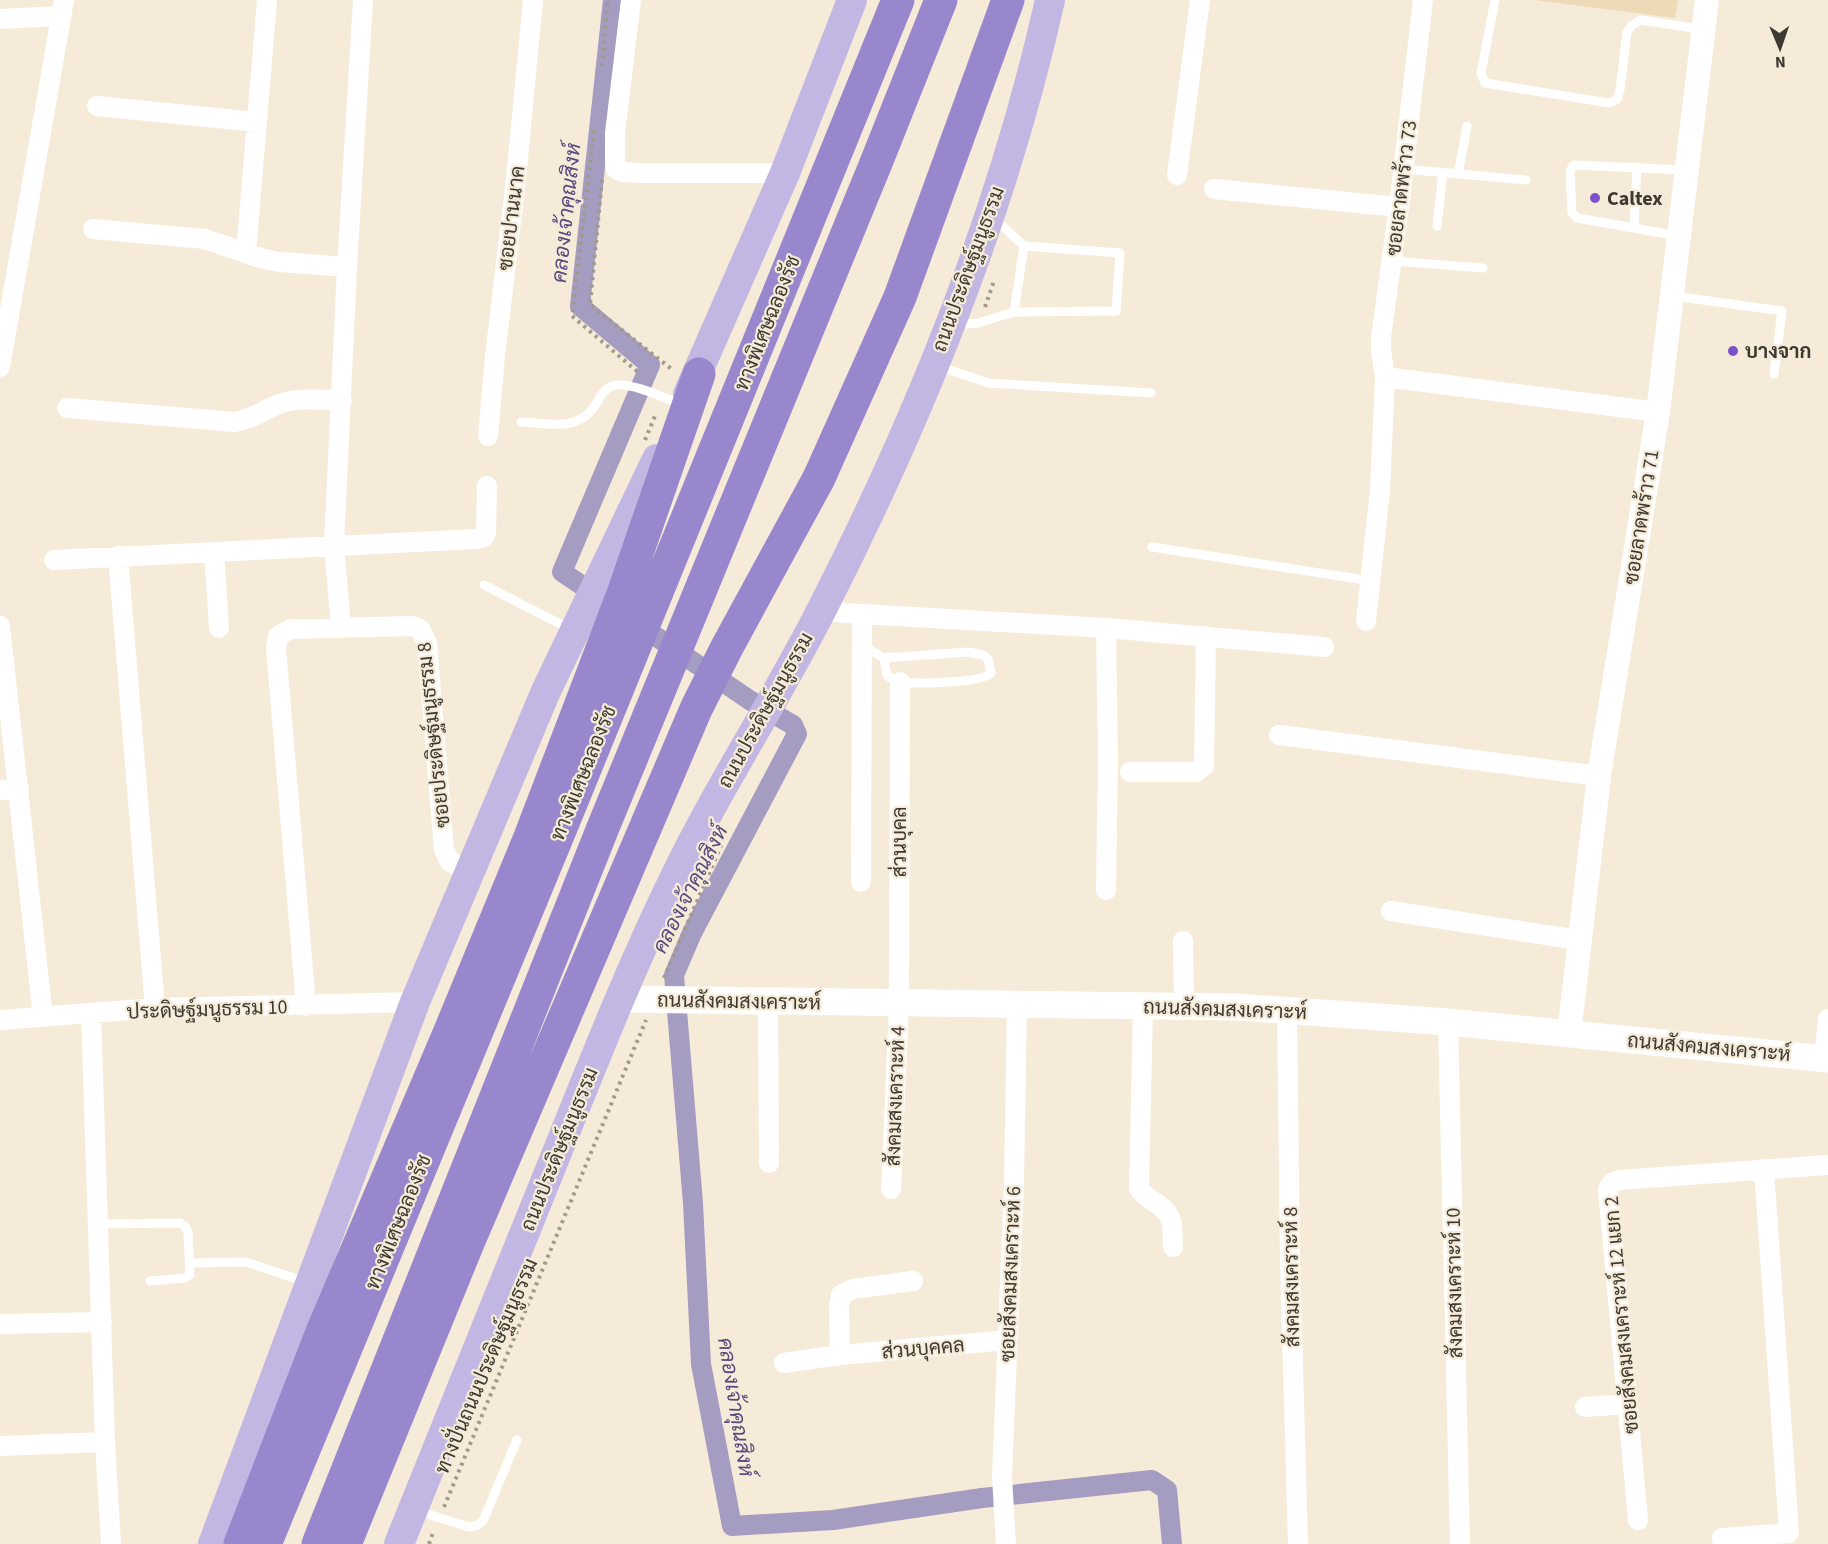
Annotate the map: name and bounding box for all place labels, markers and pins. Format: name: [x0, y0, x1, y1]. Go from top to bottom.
place label: Caltex: [1607, 185, 1663, 213]
marker: Caltex: [1588, 191, 1602, 205]
place label: บางจาก: [1745, 338, 1811, 366]
marker: บางจาก: [1726, 344, 1740, 358]

